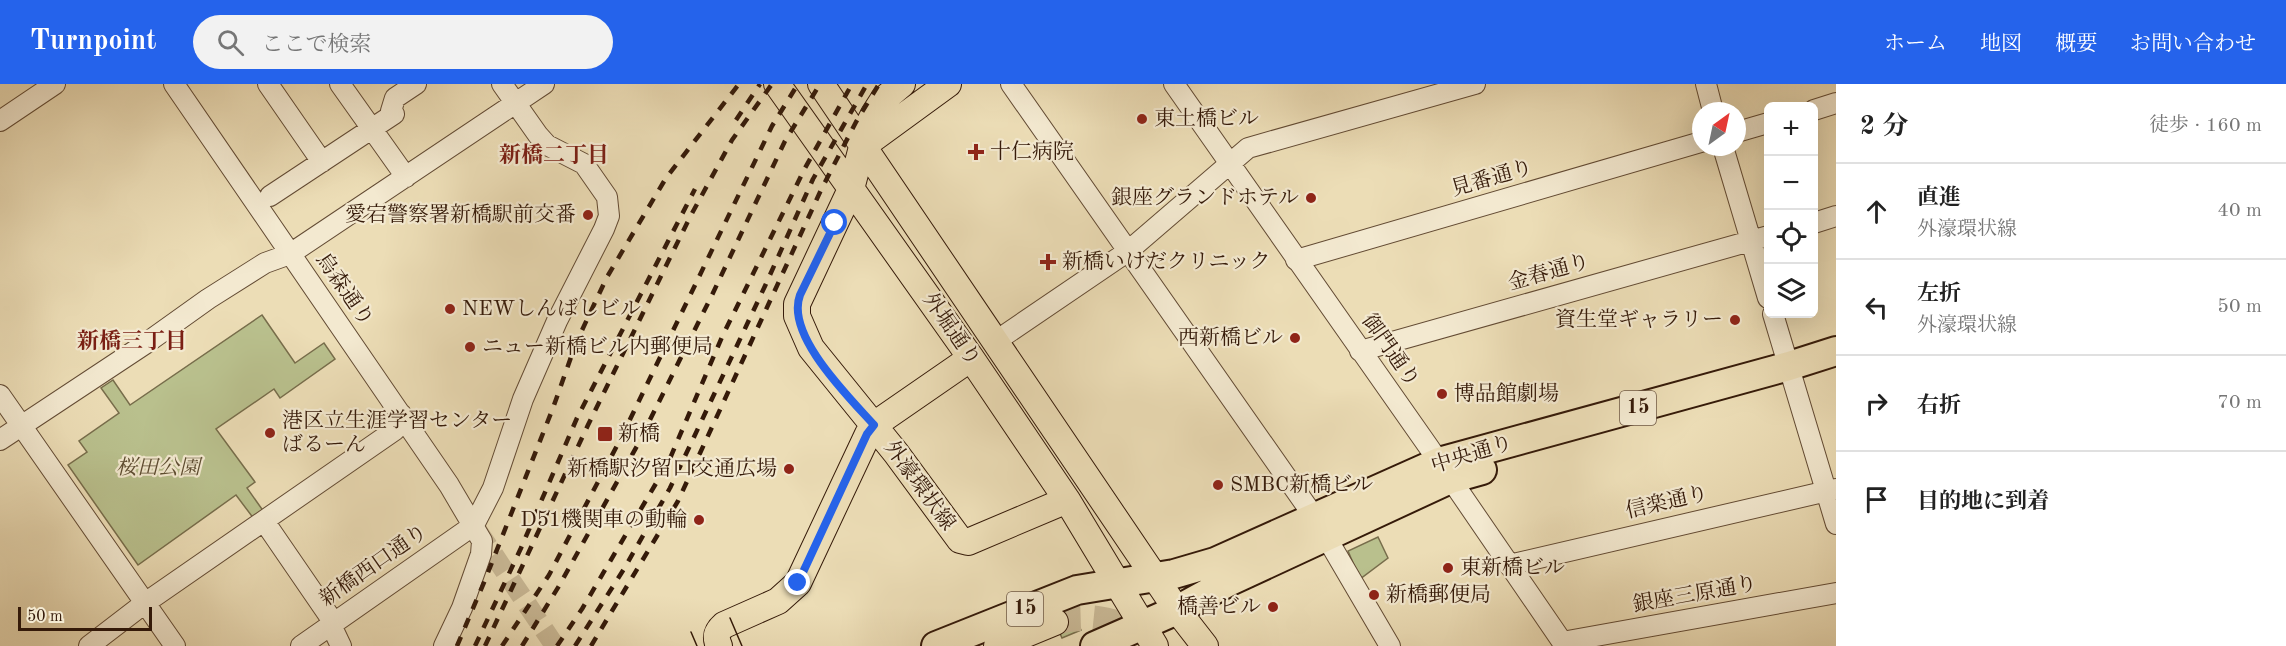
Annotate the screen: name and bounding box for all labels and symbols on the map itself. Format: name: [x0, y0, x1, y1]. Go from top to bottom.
north arrow: [1692, 102, 1746, 156]
place label: 東土橋ビル: [1154, 107, 1259, 130]
marker: 東土橋ビル: [1135, 112, 1149, 126]
place label: 十仁病院: [990, 140, 1074, 163]
district label: 新橋二丁目: [499, 143, 609, 167]
marker: 十仁病院: [967, 143, 985, 161]
street label: 見番通り: [1448, 155, 1535, 201]
place label: 銀座グランドホテル: [1111, 186, 1299, 209]
marker: 銀座グランドホテル: [1304, 191, 1318, 205]
place label: 愛宕警察署新橋駅前交番: [345, 203, 576, 226]
marker: 愛宕警察署新橋駅前交番: [581, 208, 595, 222]
route start: [821, 209, 847, 235]
street label: 烏森通り: [311, 248, 378, 330]
street label: 金春通り: [1505, 249, 1592, 295]
place label: 新橋いけだクリニック: [1062, 250, 1271, 273]
marker: 新橋いけだクリニック: [1039, 253, 1057, 271]
street label: 外堀通り: [918, 288, 985, 370]
place label: NEWしんばしビル: [462, 297, 641, 320]
marker: NEWしんばしビル: [443, 302, 457, 316]
place label: 資生堂ギャラリー: [1555, 308, 1723, 331]
street label: 御門通り: [1357, 309, 1424, 391]
marker: 資生堂ギャラリー: [1728, 313, 1742, 327]
place label: 西新橋ビル: [1178, 326, 1283, 349]
district label: 新橋三丁目: [77, 329, 187, 353]
marker: 西新橋ビル: [1288, 331, 1302, 345]
place label: ニュー新橋ビル内郵便局: [482, 335, 713, 358]
marker: ニュー新橋ビル内郵便局: [463, 340, 477, 354]
place label: 博品館劇場: [1454, 382, 1559, 405]
marker: 博品館劇場: [1435, 387, 1449, 401]
road number: 15: [1620, 391, 1656, 425]
place label: 港区立生涯学習センター ばるーん: [282, 409, 512, 456]
place label: 新橋: [618, 422, 660, 445]
marker: 新橋: [596, 425, 614, 443]
marker: 港区立生涯学習センター ばるーん: [263, 426, 277, 440]
street label: 中央通り: [1428, 431, 1515, 477]
street label: 外濠環状線: [880, 436, 960, 535]
park label: 桜田公園: [116, 456, 203, 479]
place label: 新橋駅汐留口交通広場: [567, 457, 777, 480]
marker: 新橋駅汐留口交通広場: [782, 462, 796, 476]
place label: SMBC新橋ビル: [1230, 473, 1373, 496]
marker: SMBC新橋ビル: [1211, 478, 1225, 492]
street label: 信楽通り: [1623, 481, 1710, 523]
place label: D51機関車の動輪: [520, 508, 687, 531]
marker: D51機関車の動輪: [692, 513, 706, 527]
street label: 新橋西口通り: [315, 520, 432, 611]
place label: 東新橋ビル: [1460, 556, 1565, 579]
marker: 東新橋ビル: [1441, 561, 1455, 575]
route end: [784, 569, 810, 595]
street label: 銀座三原通り: [1631, 572, 1759, 616]
place label: 新橋郵便局: [1386, 583, 1491, 606]
marker: 新橋郵便局: [1367, 588, 1381, 602]
road number: 15: [1007, 592, 1043, 626]
place label: 橋善ビル: [1177, 595, 1261, 618]
marker: 橋善ビル: [1266, 600, 1280, 614]
scale bar: [18, 604, 152, 632]

